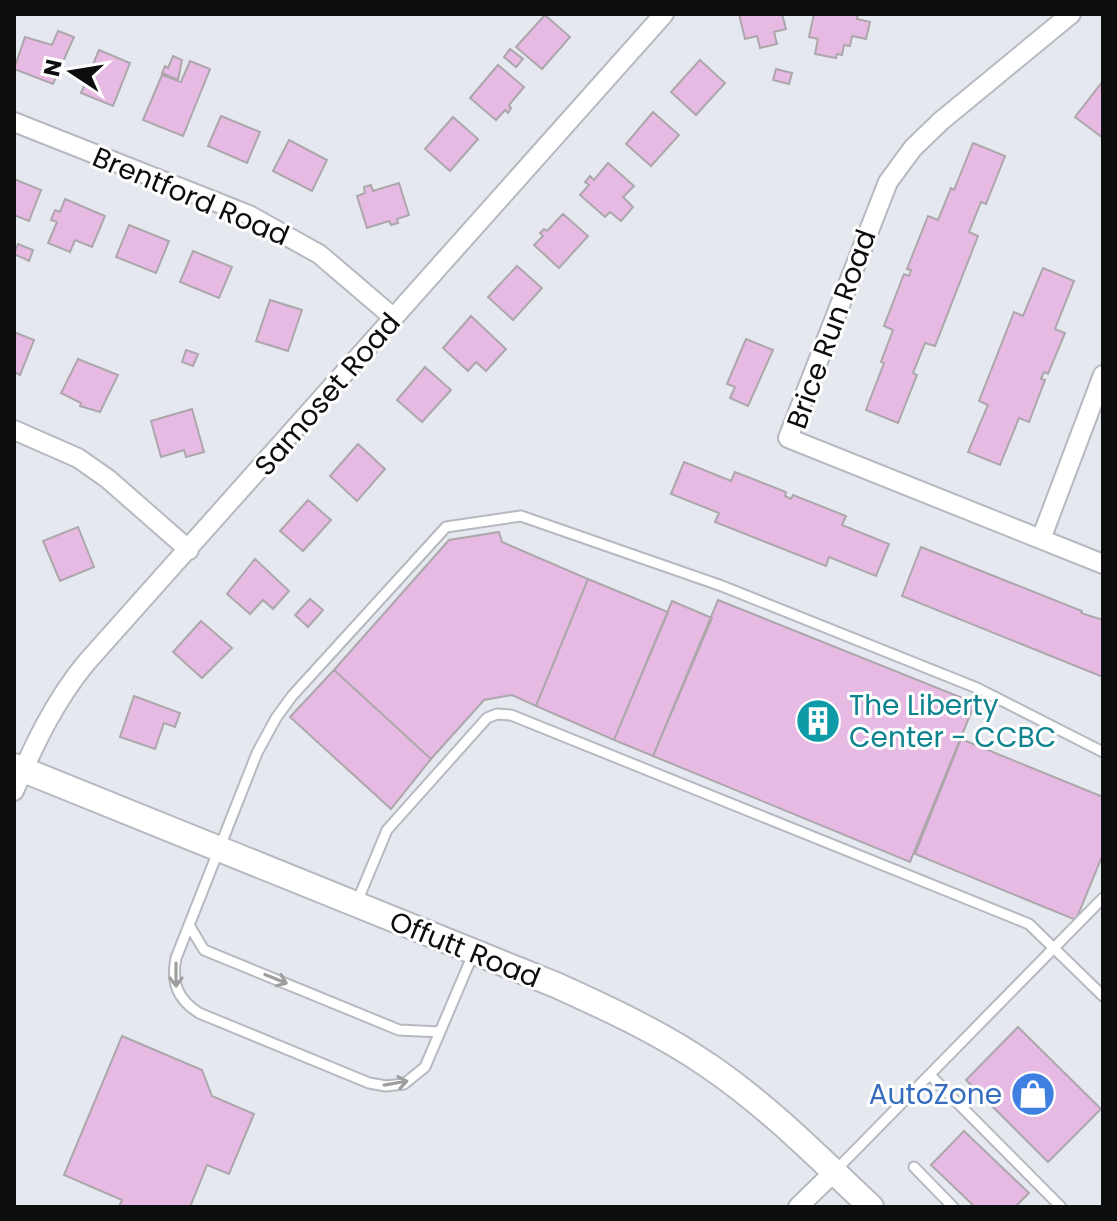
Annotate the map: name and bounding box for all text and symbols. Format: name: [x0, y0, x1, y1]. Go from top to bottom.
north arrow: [32, 32, 112, 112]
text: N: [36, 57, 70, 79]
street label: Brentford Road: [87, 138, 295, 255]
street label: Brice Run Road: [777, 224, 886, 434]
street label: Samoset Road: [246, 304, 409, 484]
place label: The Liberty Center - CCBC: [849, 686, 1056, 757]
building icon: The Liberty Center - CCBC: [794, 697, 842, 745]
street label: Offutt Road: [384, 902, 546, 997]
one-way arrow: [168, 961, 184, 987]
one-way arrow: [263, 973, 288, 987]
shop icon: AutoZone: [1009, 1070, 1057, 1118]
one-way arrow: [383, 1075, 409, 1090]
place label: AutoZone: [869, 1075, 1002, 1114]

